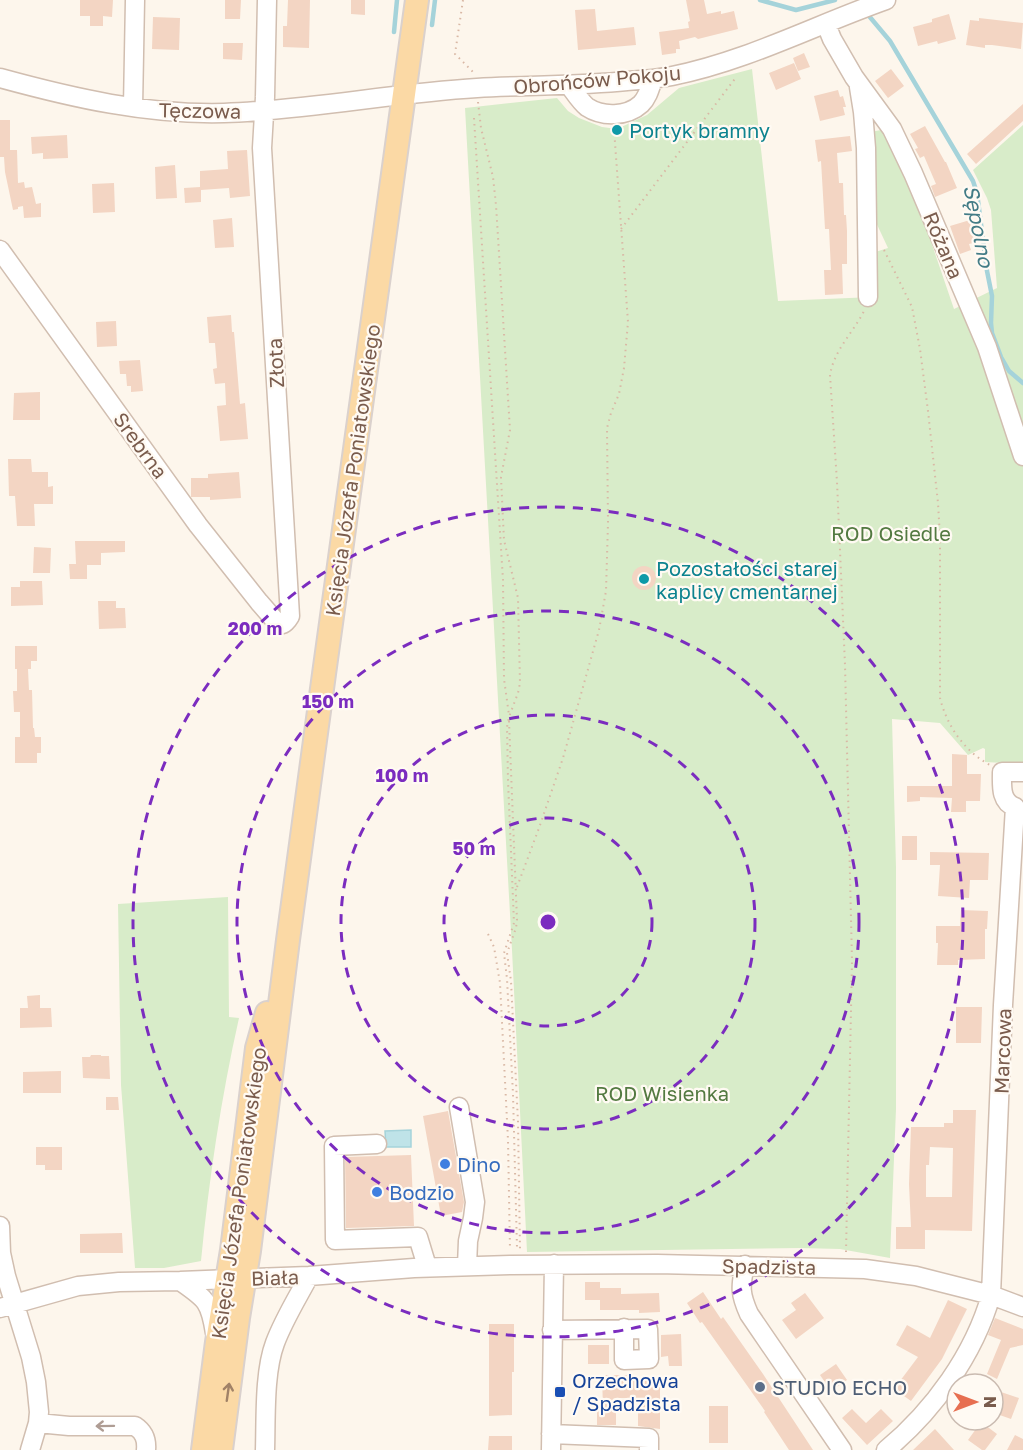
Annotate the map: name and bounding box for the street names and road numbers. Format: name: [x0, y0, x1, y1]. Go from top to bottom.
street label: Obrońców Pokoju: [512, 60, 682, 98]
street label: Tęczowa: [159, 97, 241, 123]
street label: Różana: [919, 208, 969, 282]
street label: Księcia Józefa Poniatowskiego: [320, 323, 384, 617]
street label: Złota: [262, 338, 288, 388]
street label: Srebrna: [109, 407, 173, 483]
street label: Marcowa: [989, 1008, 1015, 1094]
street label: Księcia Józefa Poniatowskiego: [206, 1046, 270, 1340]
street label: Spadzista: [722, 1253, 816, 1279]
street label: Biała: [251, 1264, 299, 1290]

